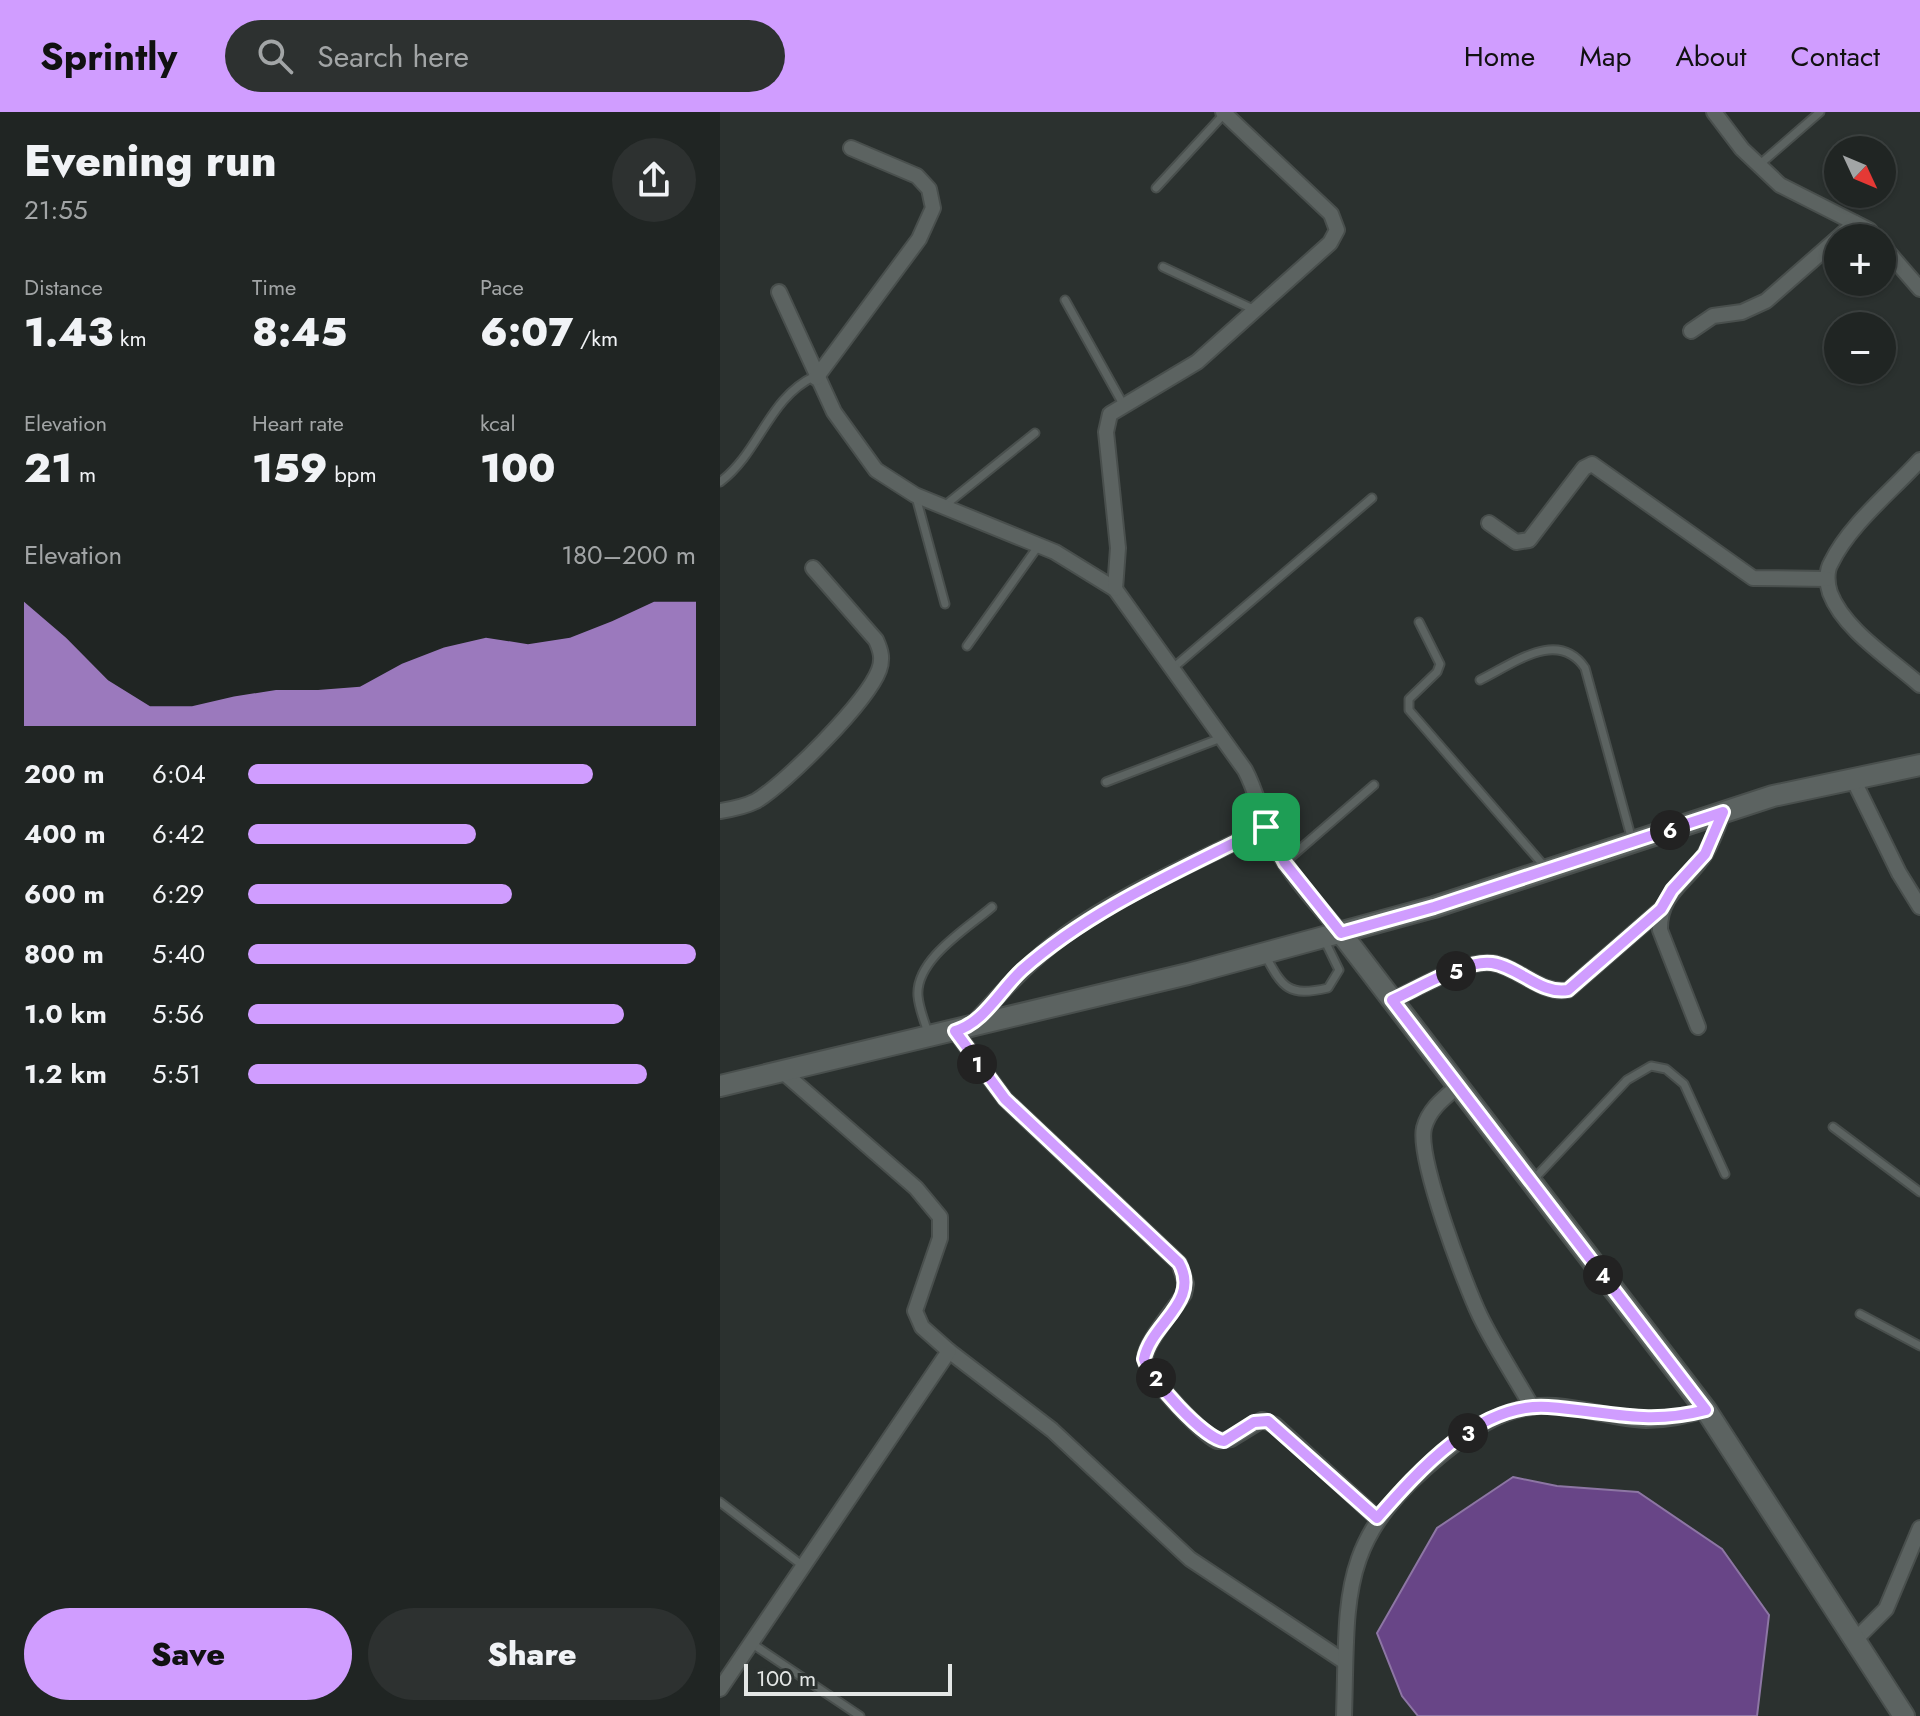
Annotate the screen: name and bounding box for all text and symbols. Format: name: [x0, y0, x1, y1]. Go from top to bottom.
search box: [225, 20, 785, 92]
text: Sprintly: [40, 29, 177, 84]
icon: search: [253, 34, 297, 78]
text: Search here: [317, 35, 469, 78]
text: Home: [1464, 36, 1535, 77]
text: Map: [1579, 36, 1631, 77]
text: About: [1675, 36, 1747, 77]
text: Contact: [1791, 36, 1880, 77]
text: Evening run: [24, 129, 277, 193]
north arrow: [1824, 136, 1896, 208]
map controls: [1824, 136, 1896, 384]
button: share: [612, 138, 696, 222]
text: 21:55: [24, 191, 88, 229]
button: +: [1824, 224, 1896, 296]
text: Distance: [24, 271, 103, 303]
text: Time: [252, 271, 296, 303]
text: Pace: [480, 271, 524, 303]
text: 1.43: [24, 303, 113, 361]
text: 8:45: [252, 303, 347, 361]
text: 6:07: [480, 303, 573, 361]
button: −: [1824, 312, 1896, 384]
text: km: [113, 322, 147, 354]
text: /km: [573, 322, 618, 354]
text: Elevation: [24, 407, 107, 439]
text: Heart rate: [252, 407, 344, 439]
text: kcal: [480, 407, 516, 439]
text: 21: [24, 439, 72, 497]
text: 159: [252, 439, 328, 497]
text: 100: [480, 439, 556, 497]
text: m: [72, 458, 96, 490]
text: bpm: [328, 458, 377, 490]
text: Elevation: [24, 536, 122, 574]
text: 180–200 m: [561, 536, 696, 574]
text: 200 m: [24, 755, 105, 793]
text: 6:04: [152, 755, 206, 793]
pin: [1232, 793, 1300, 861]
icon: arrive: [1244, 805, 1288, 849]
pin: 6: [1650, 810, 1690, 850]
text: 6: [1663, 814, 1677, 846]
text: 400 m: [24, 815, 106, 853]
text: 6:42: [152, 815, 205, 853]
text: 600 m: [24, 875, 105, 913]
text: 6:29: [152, 875, 205, 913]
text: 800 m: [24, 935, 104, 973]
text: 5:40: [152, 935, 205, 973]
pin: 5: [1436, 951, 1476, 991]
text: 5: [1449, 955, 1463, 987]
text: 1.0 km: [24, 995, 107, 1033]
text: 5:56: [152, 995, 204, 1033]
pin: 1: [957, 1044, 997, 1084]
text: 1: [971, 1048, 983, 1080]
text: 1.2 km: [24, 1055, 107, 1093]
text: 5:51: [152, 1055, 201, 1093]
pin: 4: [1583, 1255, 1623, 1295]
text: 4: [1595, 1259, 1611, 1291]
pin: 2: [1136, 1358, 1176, 1398]
text: 2: [1149, 1362, 1163, 1394]
pin: 3: [1448, 1413, 1488, 1453]
text: 3: [1461, 1417, 1475, 1449]
button: Save: [24, 1608, 352, 1700]
button: Share: [368, 1608, 696, 1700]
scale bar: [744, 1660, 952, 1696]
text: 100 m: [756, 1662, 816, 1694]

